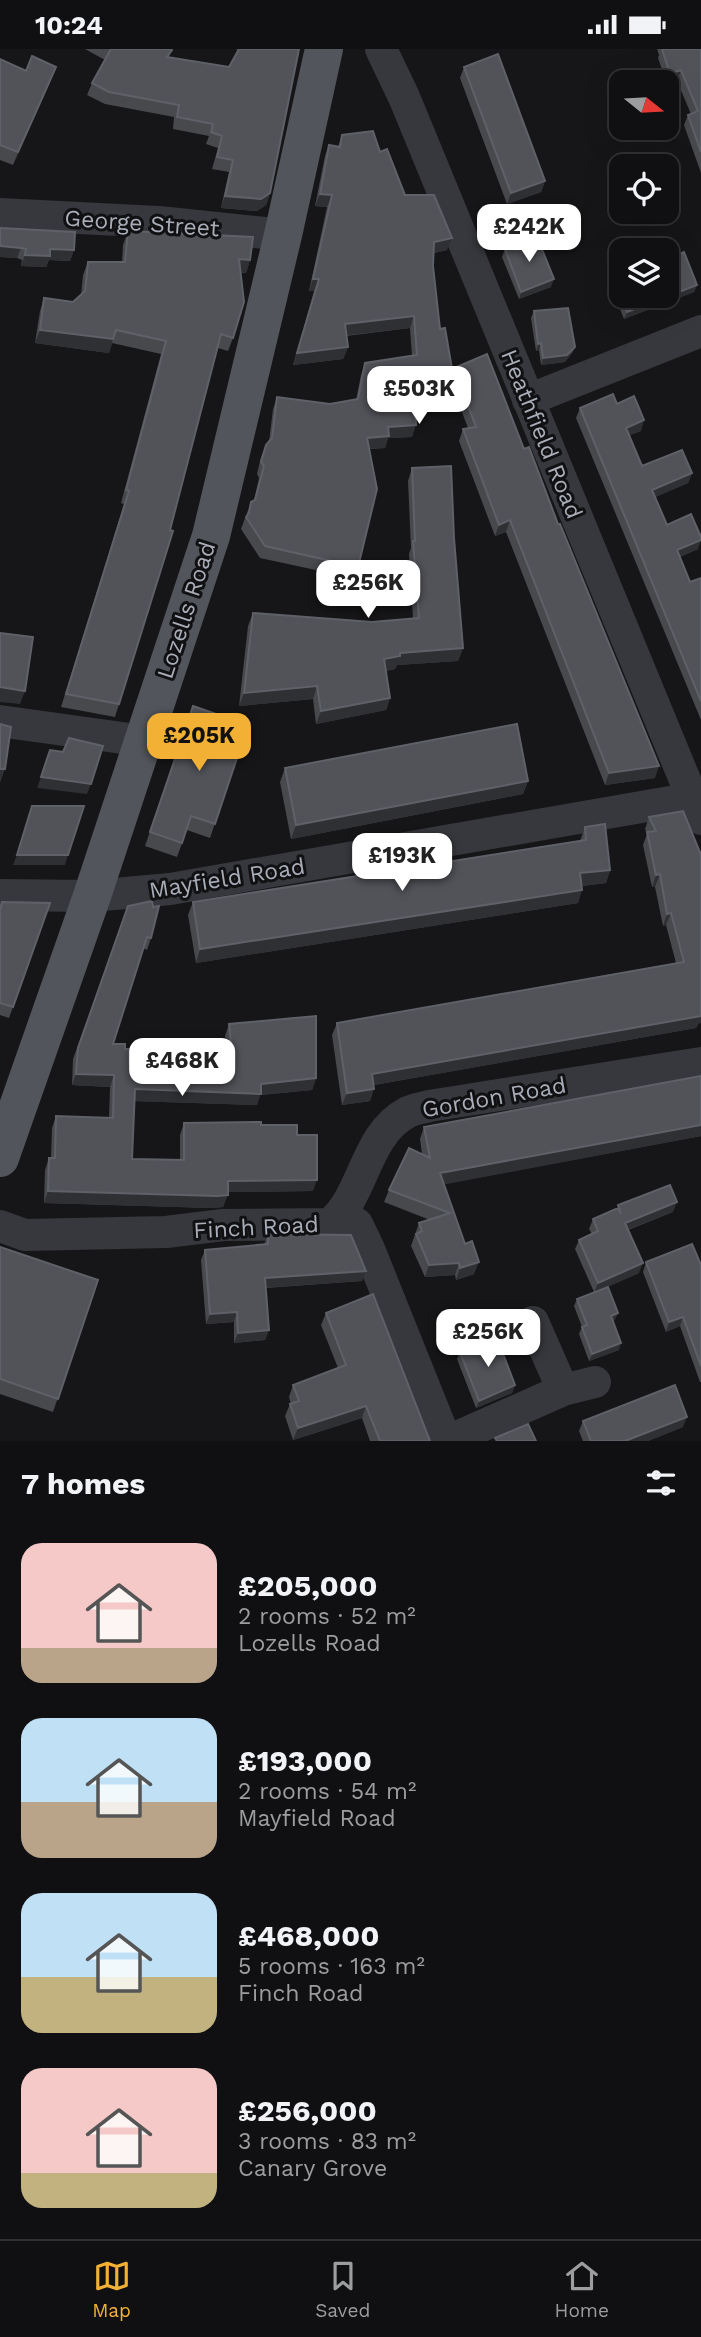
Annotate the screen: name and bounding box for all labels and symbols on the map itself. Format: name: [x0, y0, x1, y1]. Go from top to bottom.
north arrow: [609, 70, 679, 140]
street label: George Street: [64, 205, 221, 242]
pin: £242K: [480, 205, 578, 264]
street label: Heathfield Road: [495, 346, 588, 523]
pin: £503K: [370, 367, 468, 426]
street label: Lozells Road: [152, 538, 221, 682]
pin: £256K: [319, 561, 417, 620]
pin: £205K: [150, 713, 248, 773]
pin: £193K: [353, 833, 451, 893]
street label: Mayfield Road: [147, 853, 307, 904]
pin: £468K: [133, 1039, 231, 1098]
street label: Gordon Road: [420, 1072, 568, 1123]
street label: Finch Road: [193, 1211, 319, 1244]
pin: £256K: [439, 1309, 537, 1369]

